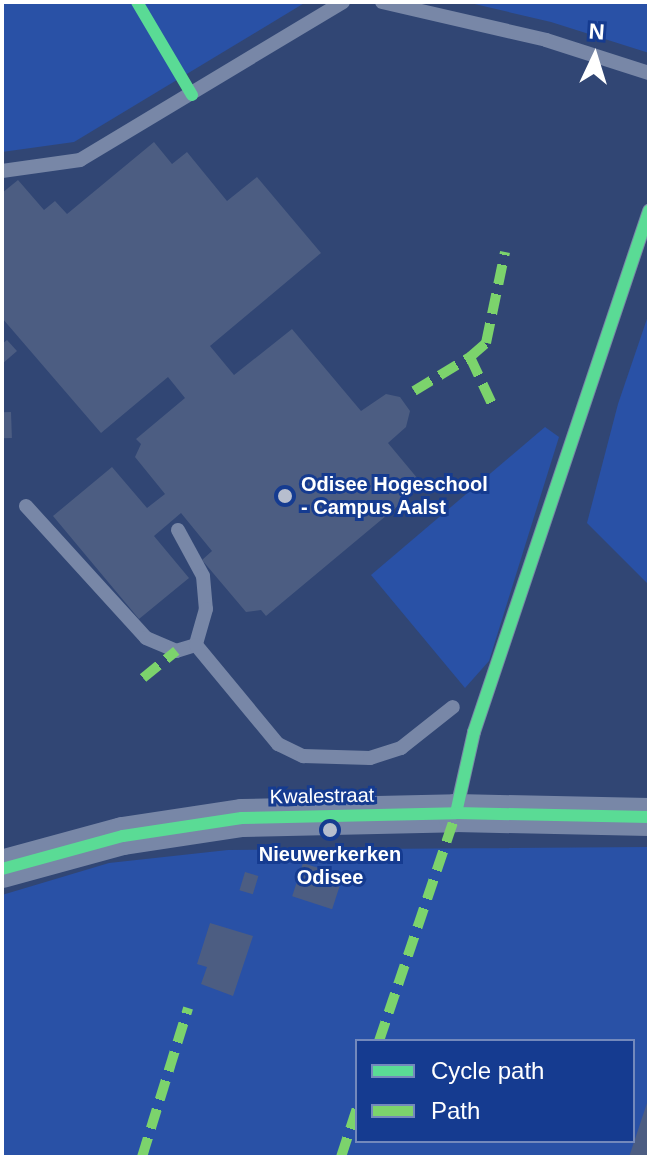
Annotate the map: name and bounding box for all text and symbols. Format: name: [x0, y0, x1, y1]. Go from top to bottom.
north arrow: [555, 16, 635, 96]
text: N: [588, 19, 605, 45]
place label: Odisee Hogeschool - Campus Aalst: [301, 472, 488, 519]
marker: Odisee Hogeschool - Campus Aalst: [276, 487, 294, 505]
street label: Kwalestraat: [270, 783, 374, 809]
marker: Nieuwerkerken Odisee: [321, 821, 339, 839]
place label: Nieuwerkerken Odisee: [259, 842, 401, 889]
legend: [355, 1039, 635, 1143]
text: Cycle path: [431, 1057, 544, 1084]
text: Path: [431, 1097, 480, 1124]

